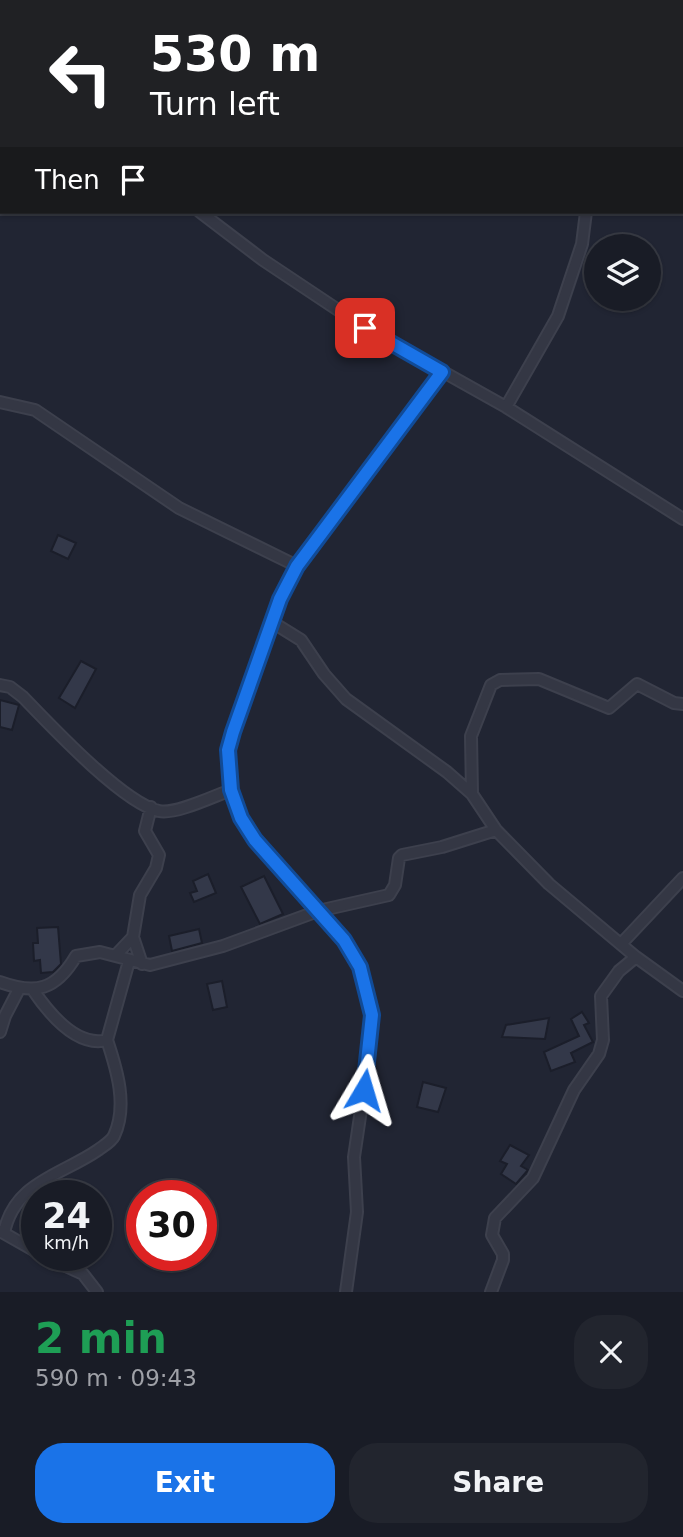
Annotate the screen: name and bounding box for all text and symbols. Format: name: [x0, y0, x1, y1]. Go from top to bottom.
text: 530 m: [150, 26, 320, 83]
icon: left: [35, 28, 126, 119]
text: Turn left: [150, 85, 280, 123]
icon: arrive: [114, 161, 152, 199]
text: Then: [35, 165, 100, 195]
map controls: [584, 234, 661, 311]
button: layers: [584, 234, 661, 311]
pin: [335, 298, 395, 358]
icon: arrive: [346, 309, 384, 347]
position arrow: [327, 1053, 401, 1127]
speed limit sign: 30: [126, 1180, 217, 1271]
text: 24: [42, 1196, 91, 1236]
text: km/h: [44, 1232, 89, 1253]
text: 2 min: [35, 1314, 167, 1363]
button: close: [574, 1315, 648, 1389]
text: 590 m · 09:43: [35, 1365, 197, 1391]
button: Exit: [35, 1443, 335, 1523]
button: Share: [349, 1443, 648, 1523]

